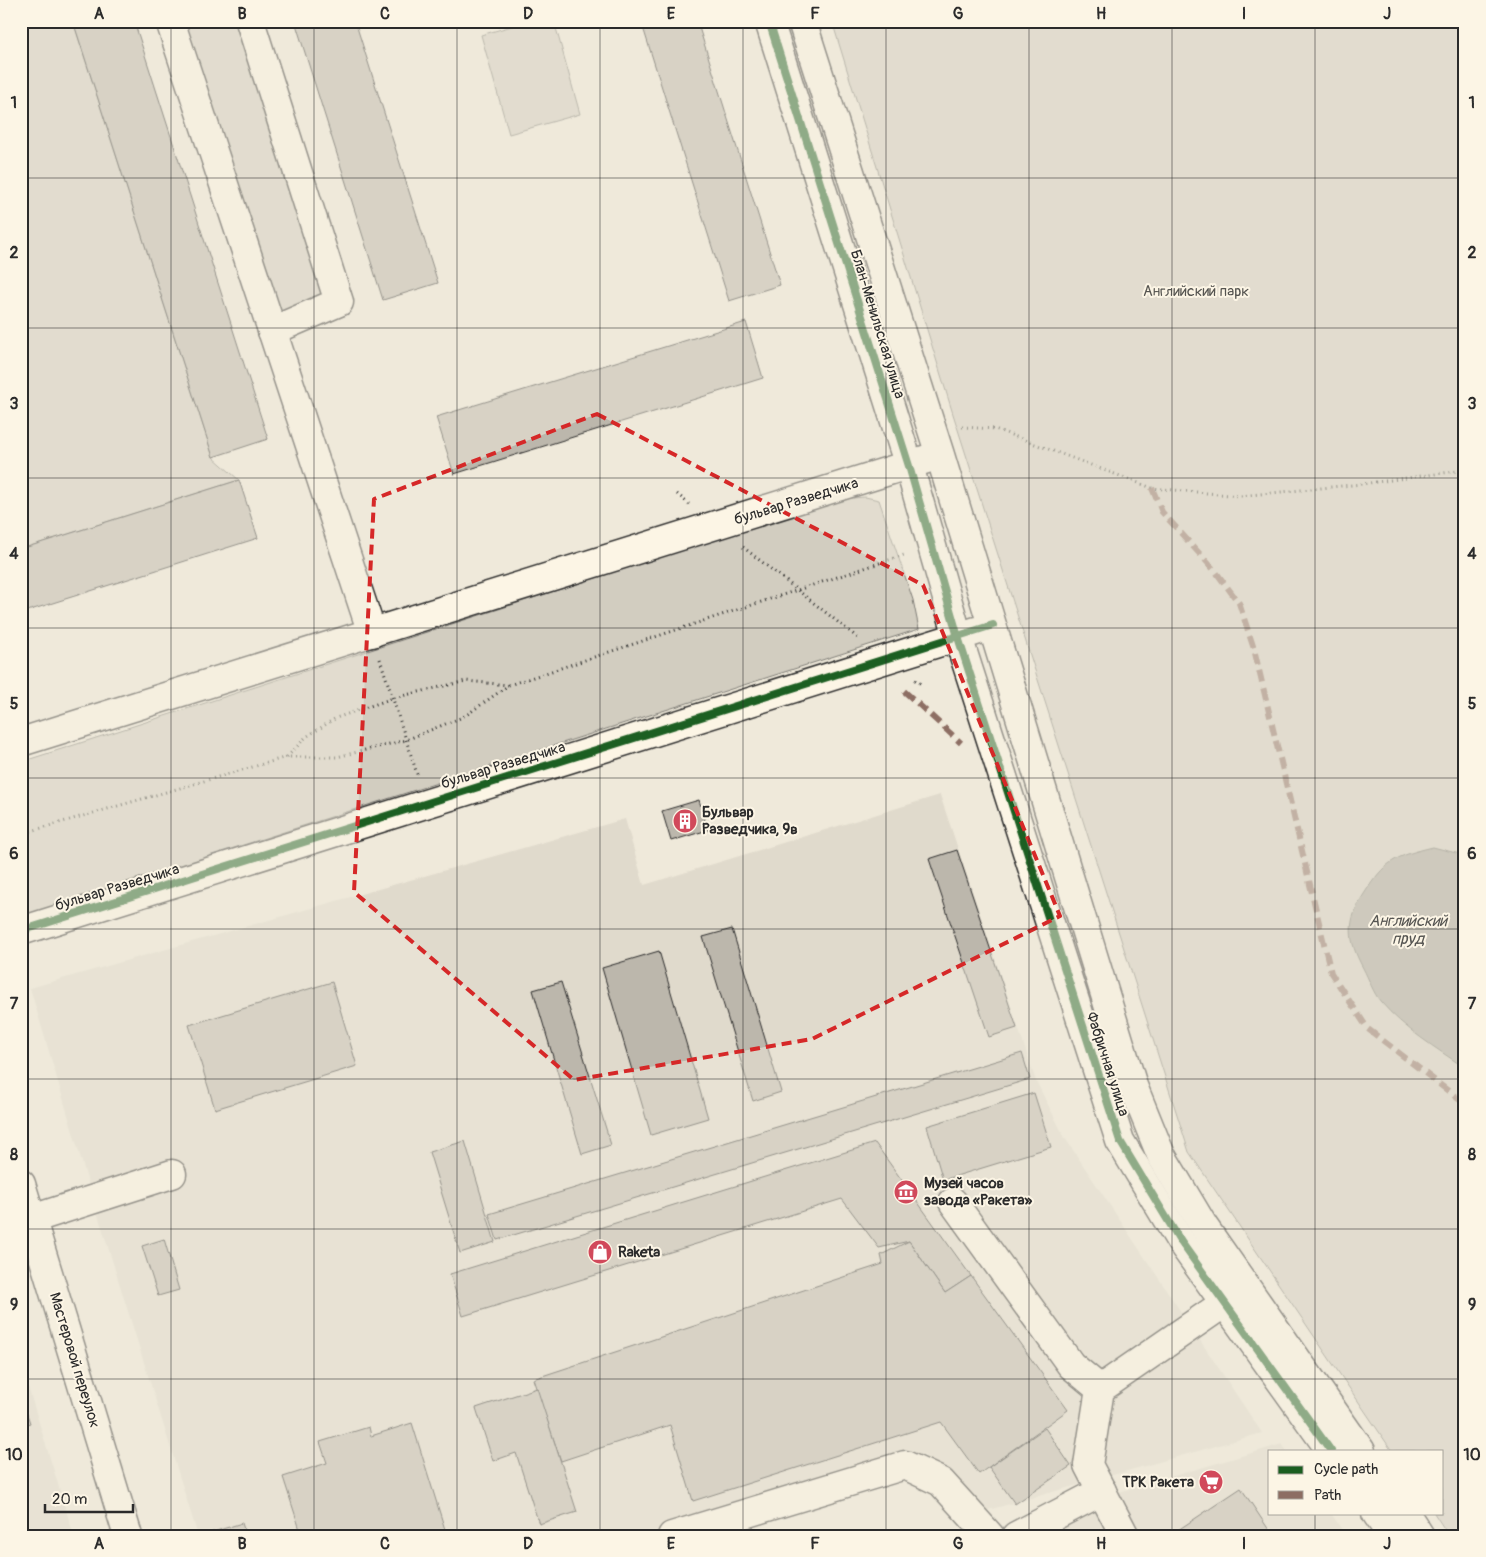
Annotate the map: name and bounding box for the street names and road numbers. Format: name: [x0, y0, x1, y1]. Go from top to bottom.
street label: Блан-Менильская улица: [846, 247, 909, 401]
street label: бульвар Разведчика: [732, 474, 861, 529]
street label: бульвар Разведчика: [439, 738, 568, 793]
street label: бульвар Разведчика: [53, 860, 182, 915]
street label: Фабричная улица: [1082, 1010, 1133, 1119]
street label: Мастеровой переулок: [45, 1290, 104, 1430]

